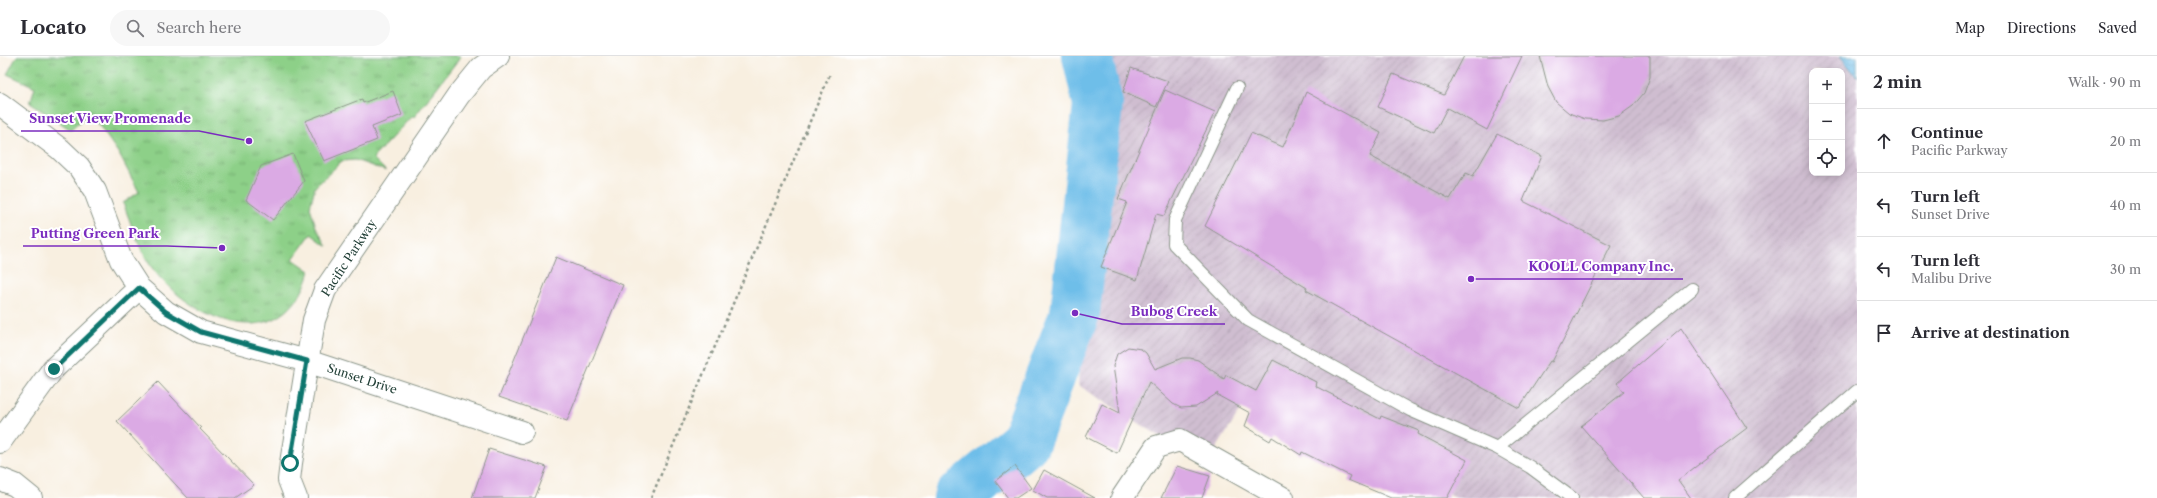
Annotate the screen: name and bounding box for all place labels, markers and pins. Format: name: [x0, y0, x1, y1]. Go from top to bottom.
callout: Sunset View Promenade: [21, 106, 199, 131]
callout: Putting Green Park: [23, 221, 167, 246]
callout: KOOLL Company Inc.: [1520, 254, 1683, 279]
callout: Bubog Creek: [1122, 299, 1225, 324]

